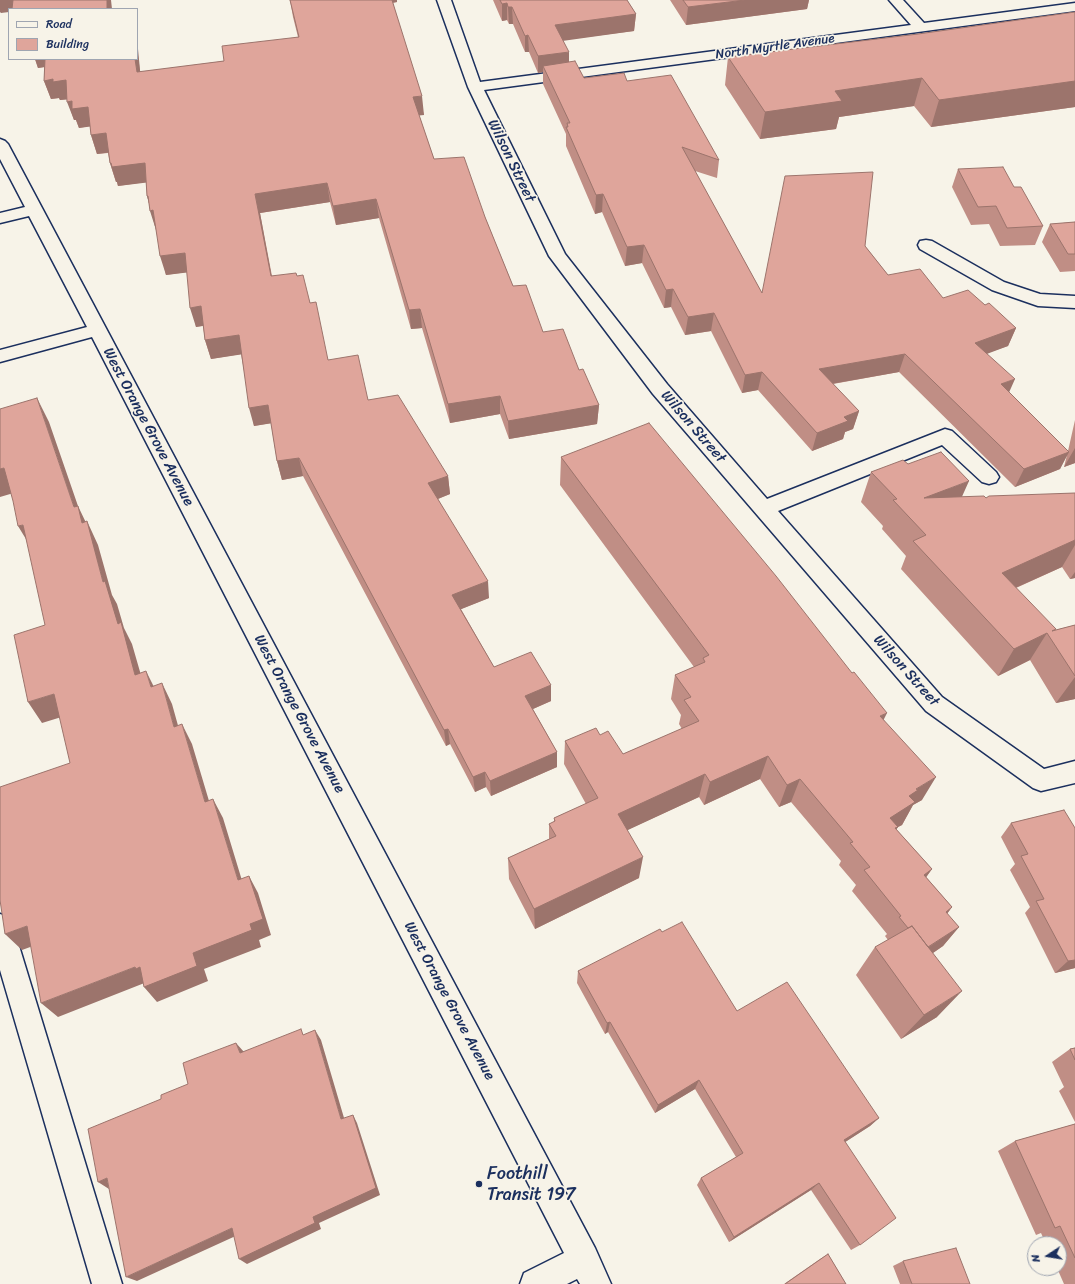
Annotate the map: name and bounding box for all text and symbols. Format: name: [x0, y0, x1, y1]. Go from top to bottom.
legend: [8, 8, 138, 60]
text: Road: [46, 13, 72, 35]
street label: North Myrtle Avenue: [714, 31, 836, 63]
text: Building: [46, 33, 89, 55]
street label: Wilson Street: [483, 117, 539, 205]
street label: West Orange Grove Avenue: [99, 345, 197, 509]
street label: Wilson Street: [657, 387, 729, 467]
street label: Wilson Street: [869, 631, 943, 711]
street label: West Orange Grove Avenue: [250, 632, 348, 796]
street label: West Orange Grove Avenue: [400, 919, 498, 1083]
place label: Foothill Transit 197: [487, 1163, 575, 1206]
marker: Foothill Transit 197: [474, 1179, 484, 1189]
north arrow: [1027, 1236, 1067, 1276]
text: N: [1026, 1253, 1046, 1264]

